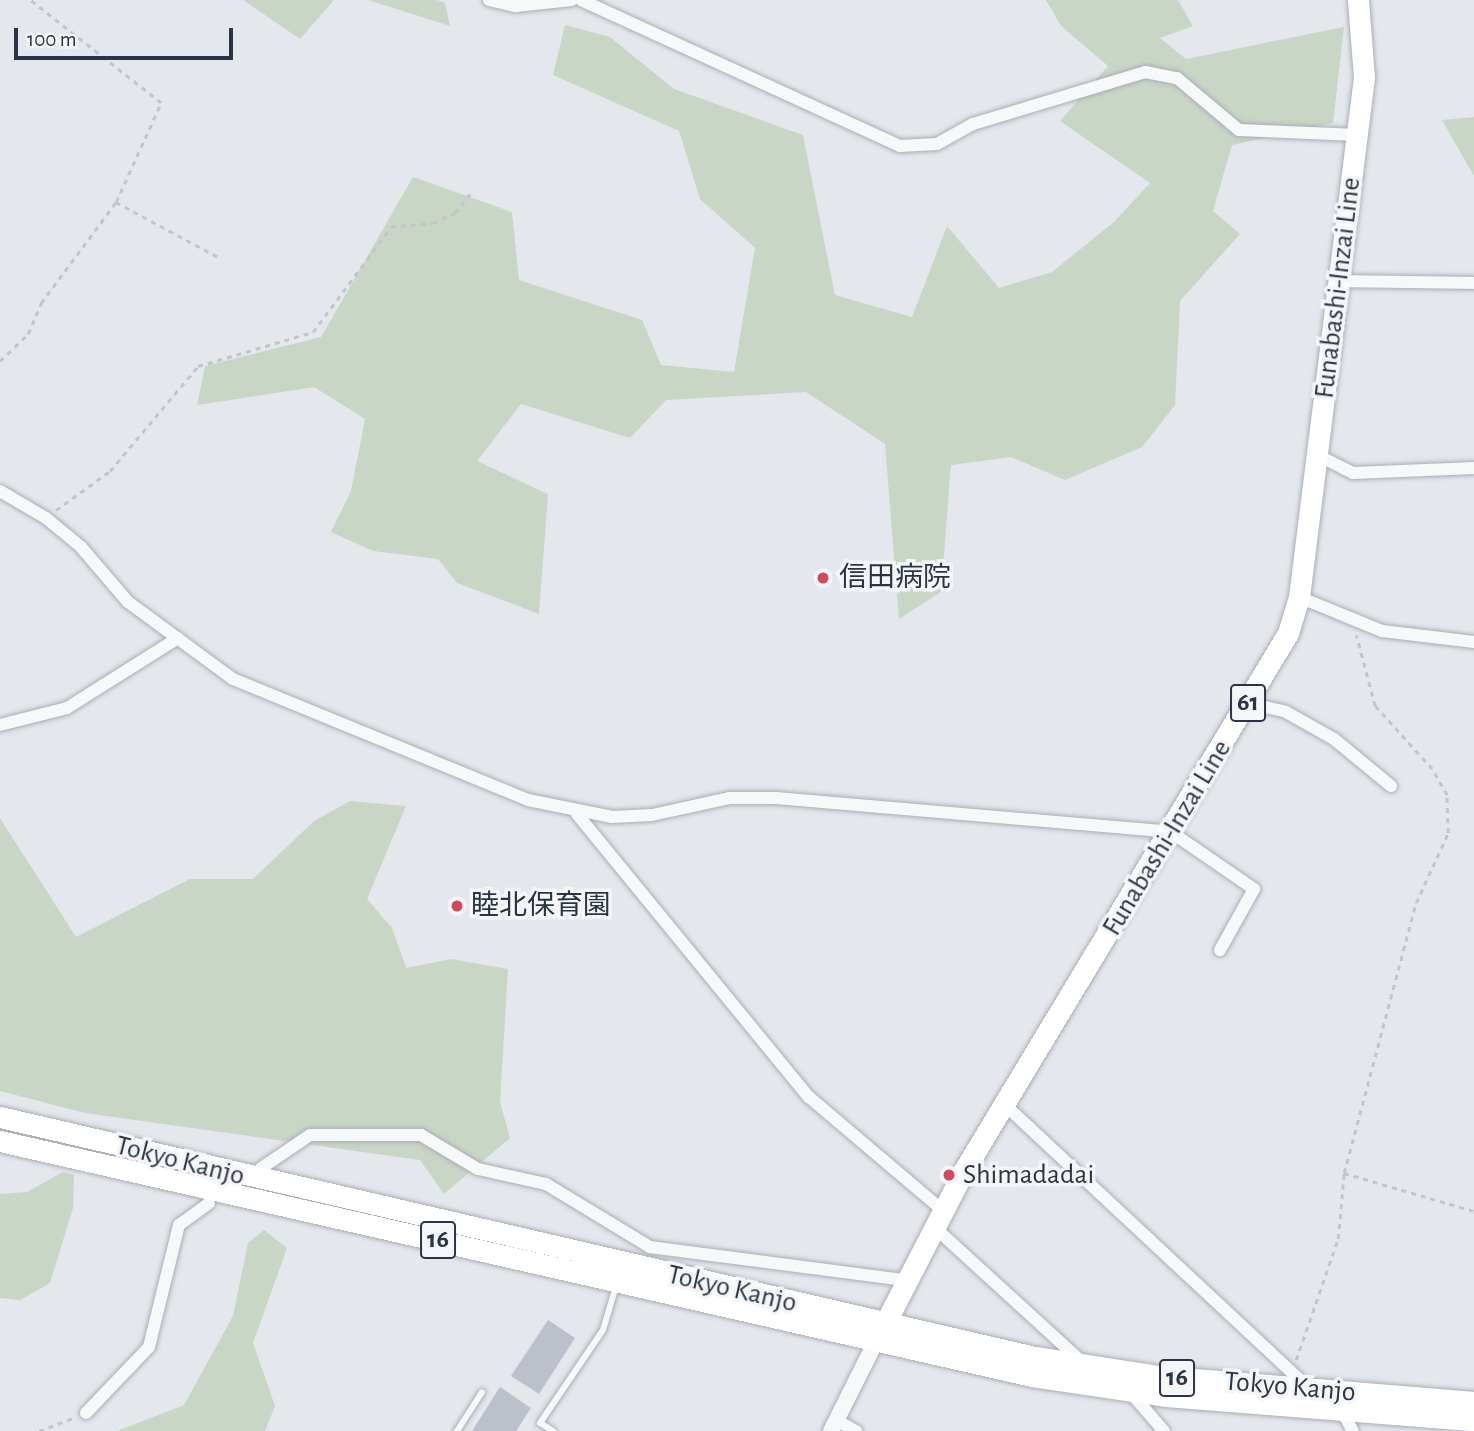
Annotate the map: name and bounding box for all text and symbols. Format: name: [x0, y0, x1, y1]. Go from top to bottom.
scale bar: [18, 14, 236, 58]
text: 100 m: [27, 29, 77, 50]
street label: Funabashi-Inzai Line: [1308, 176, 1368, 400]
place label: 信田病院: [839, 561, 951, 595]
marker: 信田病院: [813, 568, 833, 588]
road number: 61: [1229, 680, 1267, 726]
street label: Funabashi-Inzai Line: [1095, 734, 1239, 942]
place label: 睦北保育園: [471, 889, 611, 923]
marker: 睦北保育園: [449, 898, 465, 914]
street label: Tokyo Kanjo: [112, 1129, 248, 1193]
place label: Shimadadai: [963, 1158, 1094, 1192]
marker: Shimadadai: [941, 1167, 957, 1183]
road number: 16: [419, 1218, 457, 1262]
street label: Tokyo Kanjo: [664, 1258, 800, 1320]
road number: 16: [1158, 1356, 1196, 1400]
street label: Tokyo Kanjo: [1223, 1365, 1357, 1409]

